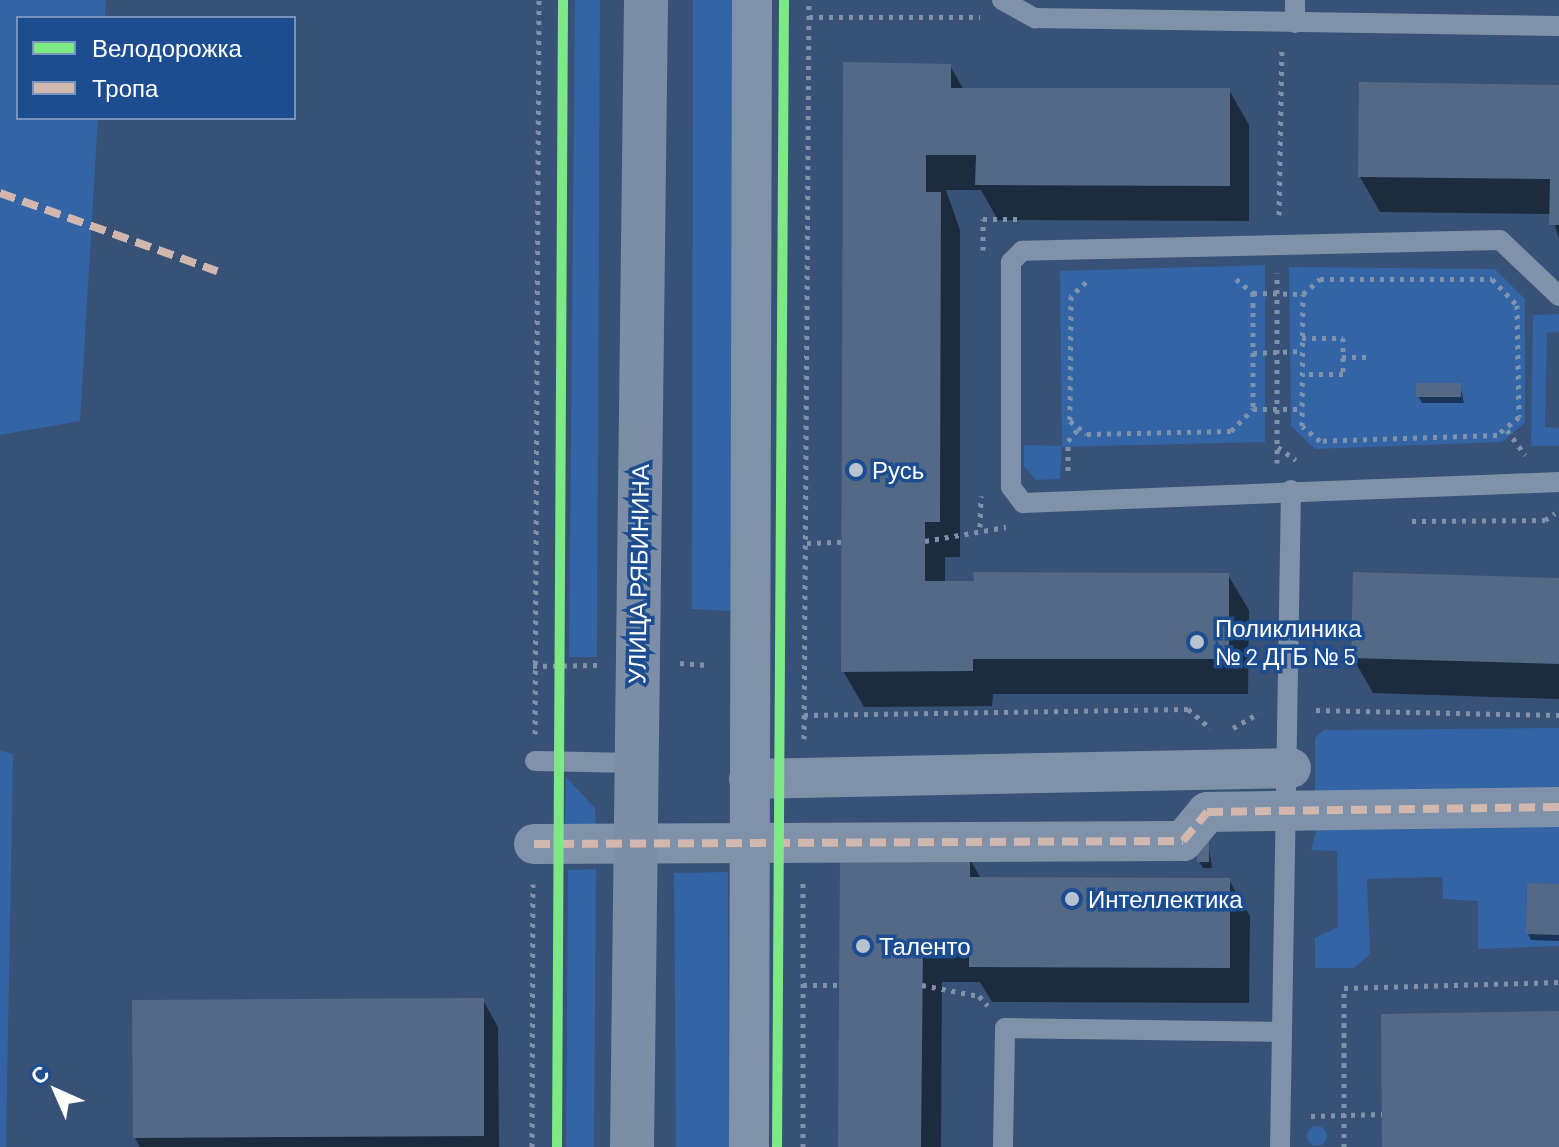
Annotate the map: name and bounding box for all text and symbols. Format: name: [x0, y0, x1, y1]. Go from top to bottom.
legend: [16, 16, 296, 120]
text: Велодорожка: [92, 33, 242, 62]
text: Тропа: [92, 73, 158, 102]
place label: Русь: [872, 456, 924, 484]
marker: Русь: [847, 461, 865, 479]
street label: УЛИЦА РЯБИНИНА: [622, 464, 654, 684]
place label: Поликлиника № 2 ДГБ № 5: [1215, 614, 1362, 670]
marker: Поликлиника № 2 ДГБ № 5: [1186, 631, 1208, 653]
place label: Интеллектика: [1088, 885, 1243, 913]
marker: Интеллектика: [1063, 890, 1081, 908]
place label: Таленто: [879, 932, 971, 960]
marker: Таленто: [854, 937, 872, 955]
north arrow: [16, 1051, 96, 1131]
text: С: [24, 1059, 54, 1089]

